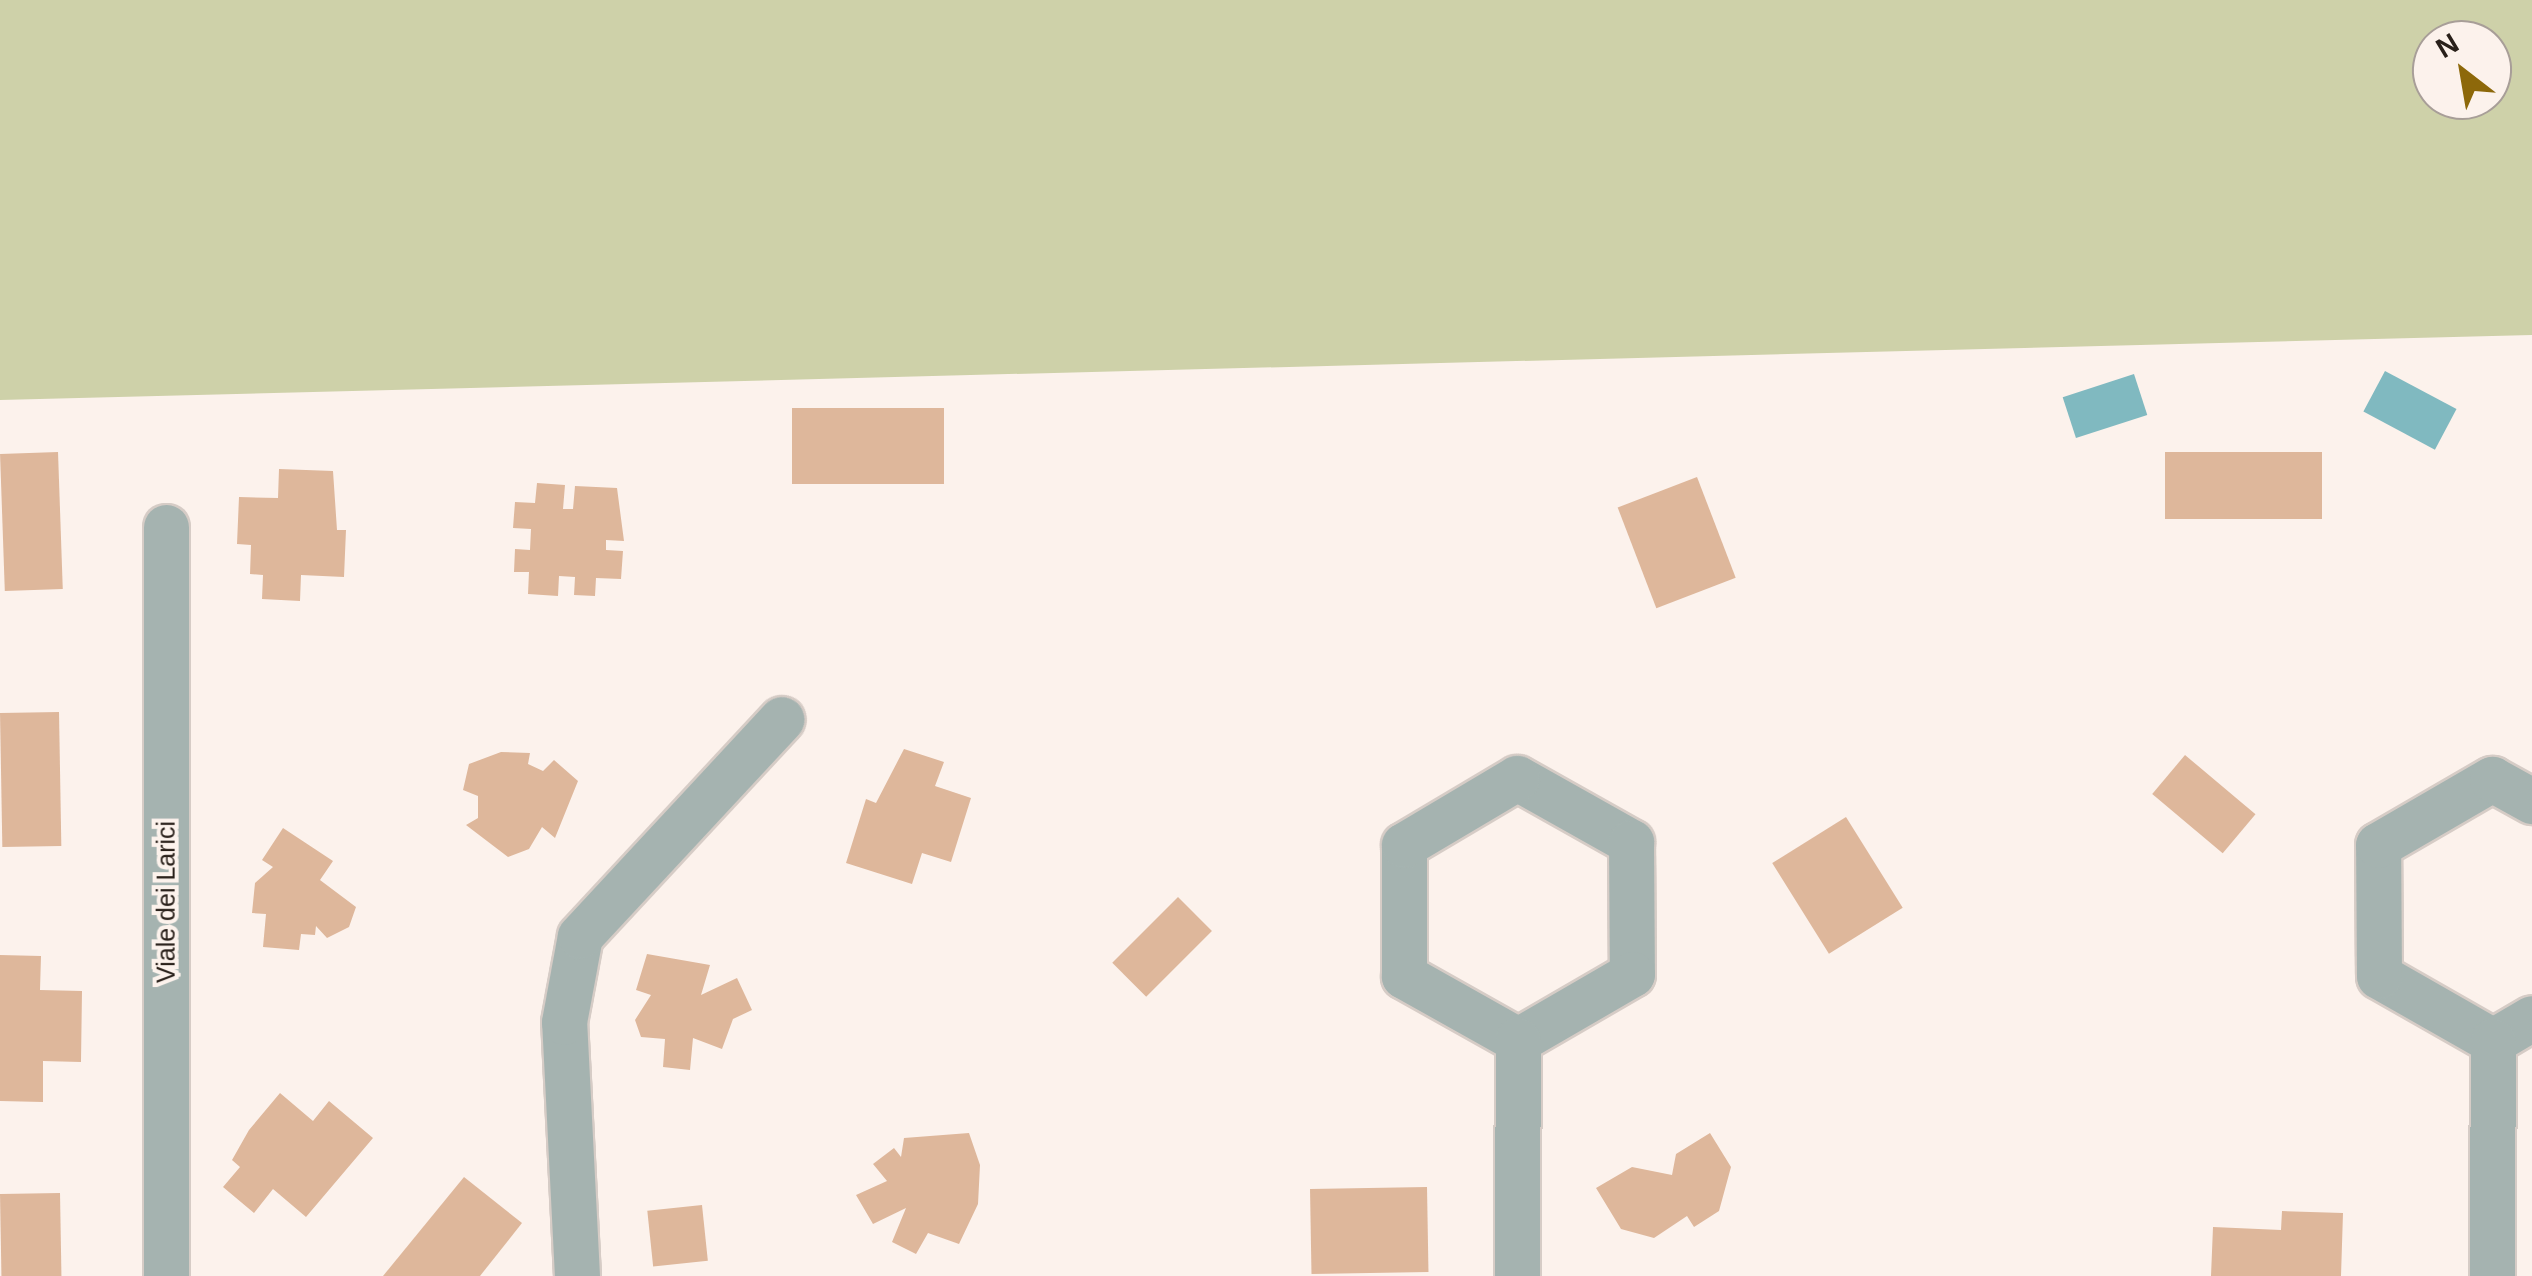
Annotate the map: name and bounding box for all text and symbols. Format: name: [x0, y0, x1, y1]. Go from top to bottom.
north arrow: [2412, 20, 2512, 120]
text: N: [2431, 27, 2464, 64]
street label: Viale dei Larici: [151, 821, 181, 983]

